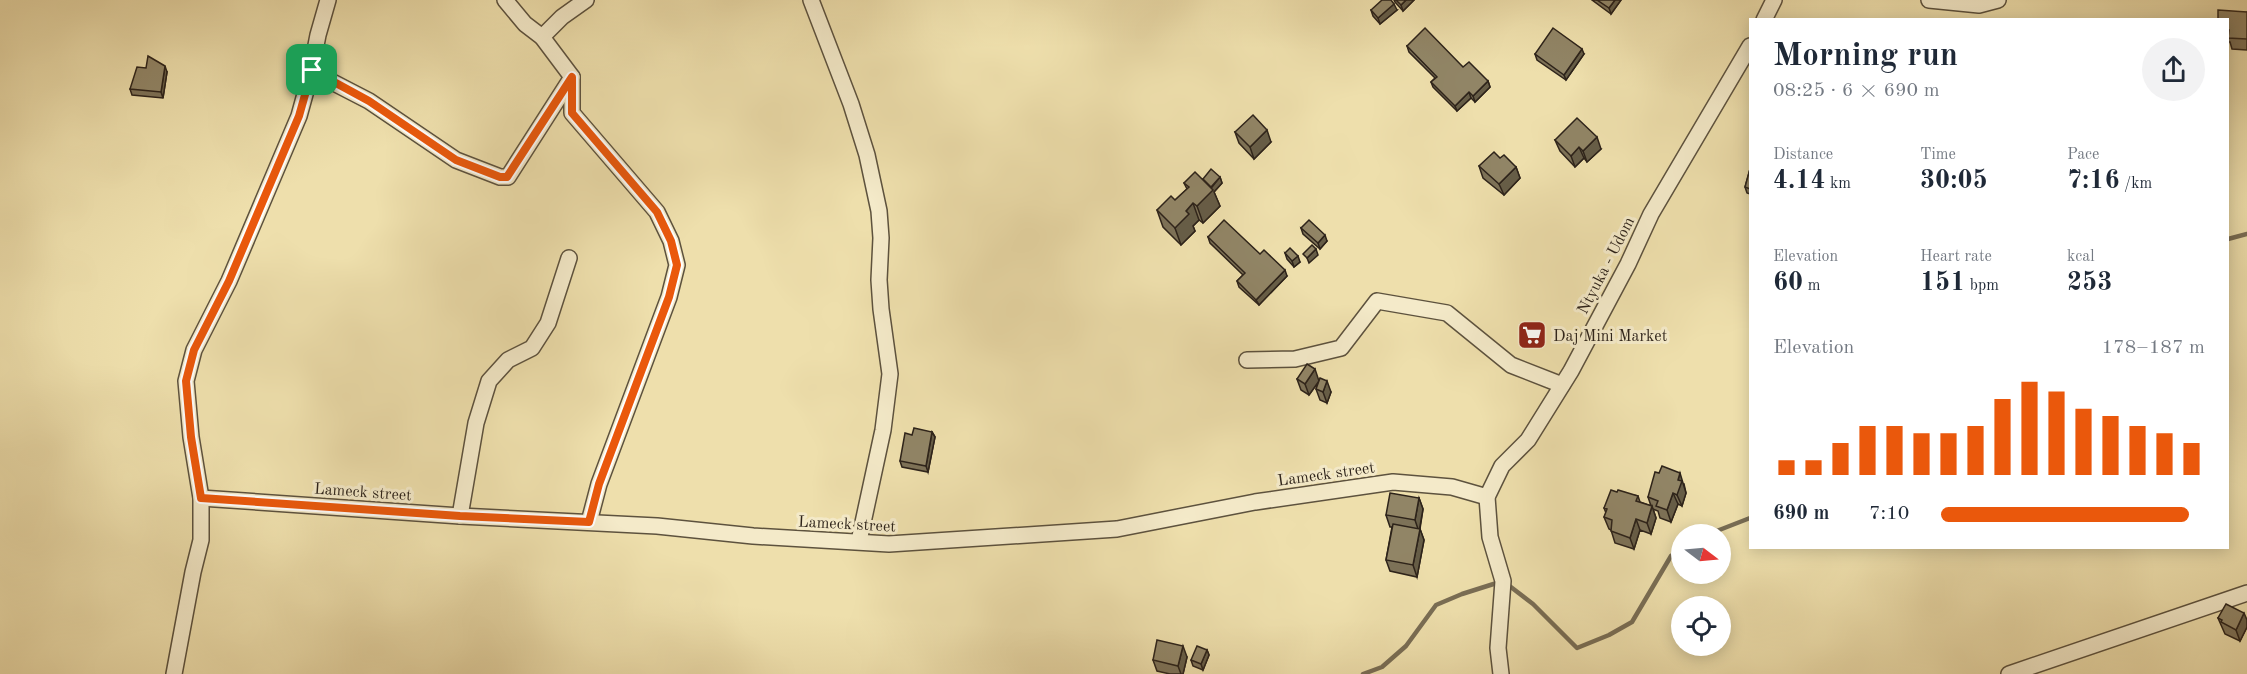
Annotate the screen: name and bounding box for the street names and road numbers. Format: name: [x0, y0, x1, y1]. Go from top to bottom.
street label: Ntyuka - Udom: [1575, 214, 1638, 317]
street label: Lameck street: [1277, 460, 1376, 490]
street label: Lameck street: [313, 482, 413, 504]
street label: Lameck street: [798, 514, 897, 536]

